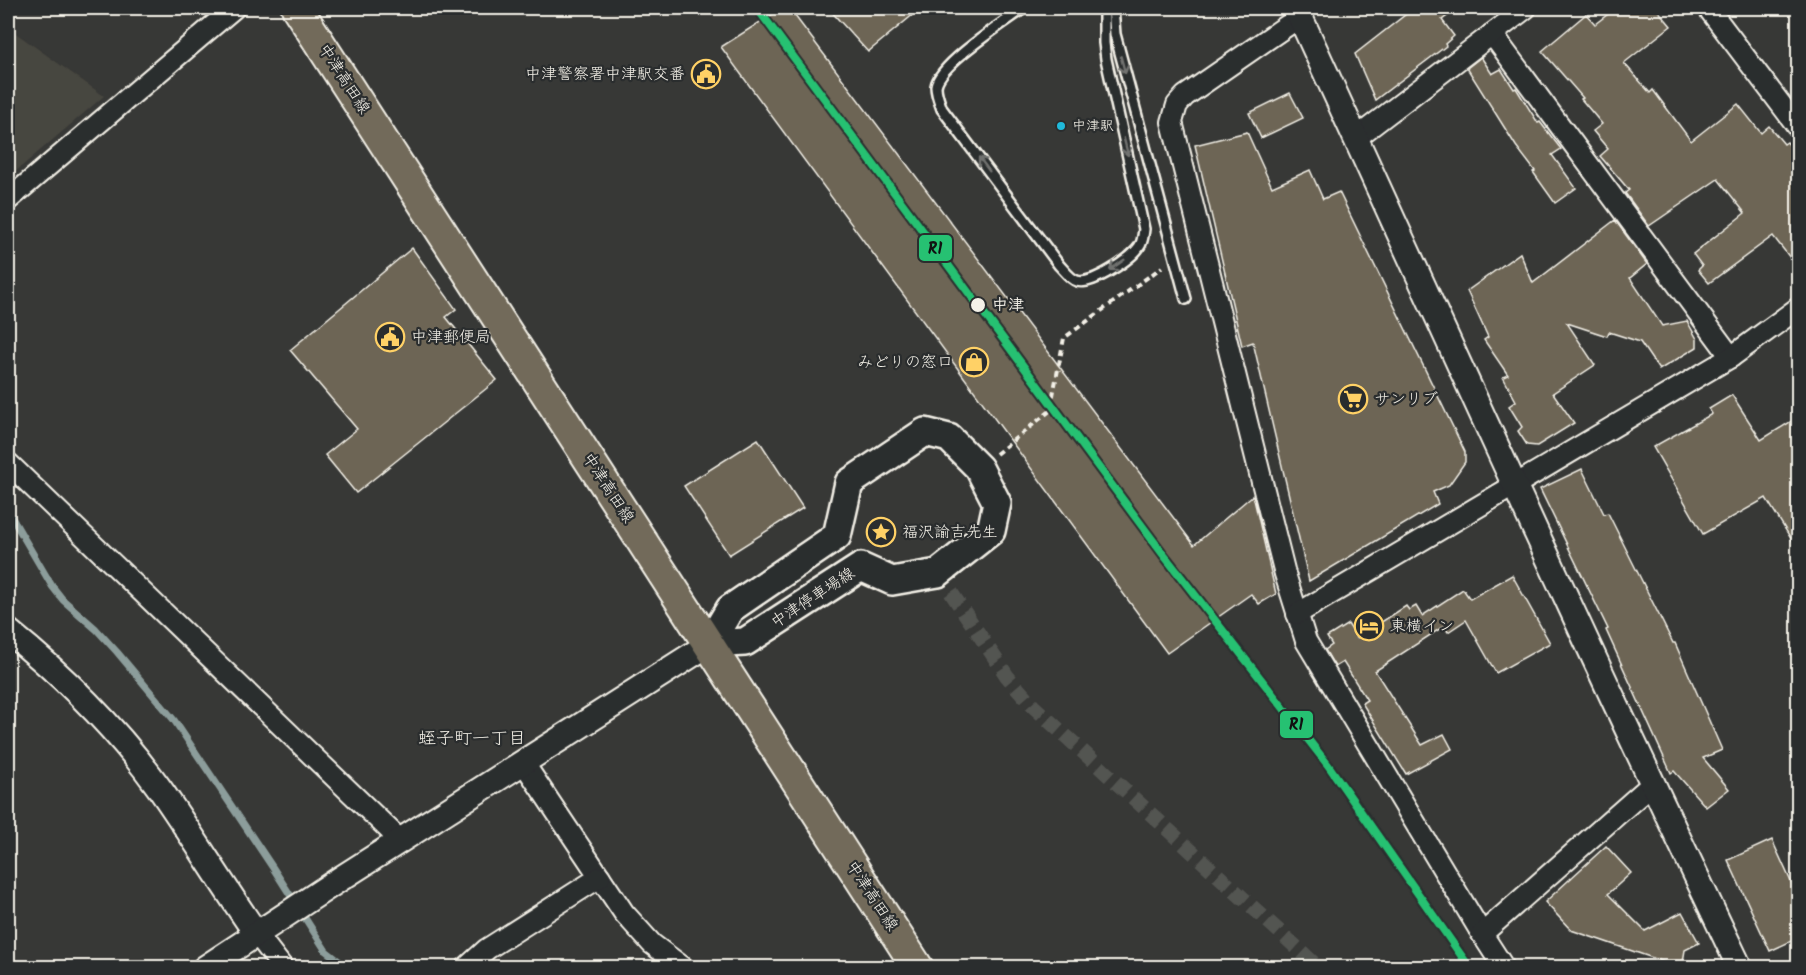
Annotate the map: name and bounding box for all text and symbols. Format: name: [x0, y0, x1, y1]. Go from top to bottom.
street label: 中津高田線: [312, 39, 376, 119]
one-way arrow: [1118, 55, 1130, 74]
public building icon: 中津警察署中津駅交番: [690, 58, 722, 90]
place label: 中津警察署中津駅交番: [525, 62, 685, 87]
place label: 中津駅: [1072, 115, 1114, 137]
marker: 中津駅: [1055, 120, 1067, 132]
one-way arrow: [1121, 138, 1133, 157]
one-way arrow: [978, 157, 990, 173]
line badge: R1: [918, 234, 953, 262]
text: R1: [928, 237, 942, 262]
one-way arrow: [1110, 259, 1126, 271]
place label: 中津: [992, 293, 1024, 318]
marker: 中津: [969, 296, 987, 314]
public building icon: 中津郵便局: [374, 321, 406, 353]
place label: 中津郵便局: [411, 325, 491, 350]
shop icon: みどりの窓口: [958, 346, 990, 378]
place label: みどりの窓口: [857, 350, 953, 375]
supermarket icon: サンリブ: [1337, 383, 1369, 415]
place label: サンリブ: [1374, 387, 1438, 412]
street label: 中津高田線: [576, 448, 640, 528]
place icon: 福沢諭吉先生: [865, 516, 897, 548]
place label: 福沢諭吉先生: [902, 520, 998, 545]
street label: 中津停車場線: [766, 561, 860, 635]
hotel icon: 東横イン: [1353, 610, 1385, 642]
place label: 東横イン: [1390, 614, 1454, 639]
line badge: R1: [1279, 710, 1314, 739]
text: R1: [1289, 713, 1303, 738]
district label: 蛭子町一丁目: [418, 725, 526, 754]
street label: 中津高田線: [840, 856, 904, 936]

